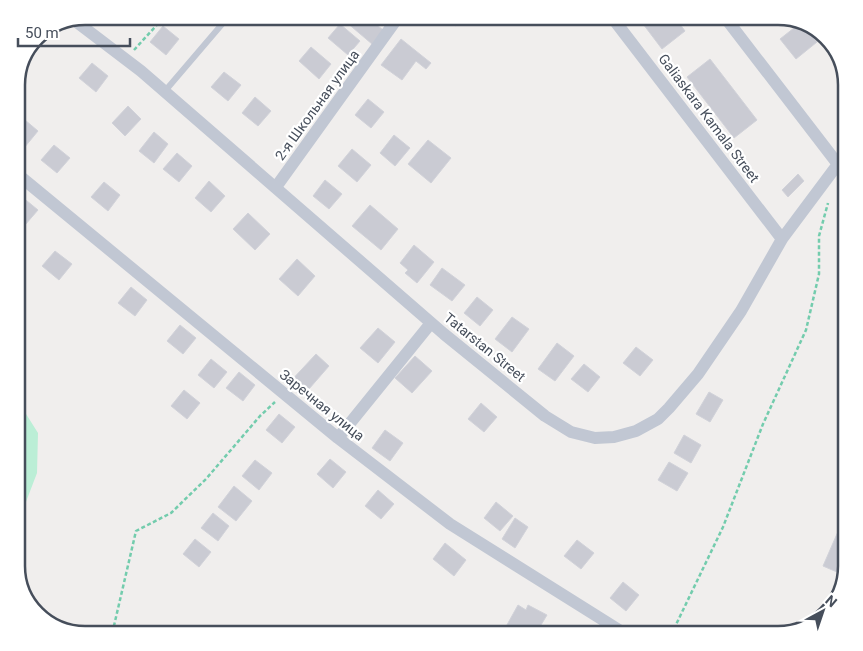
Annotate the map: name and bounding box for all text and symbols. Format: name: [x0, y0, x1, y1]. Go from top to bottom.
scale bar: [18, 15, 130, 47]
text: 50 m: [25, 24, 59, 42]
street label: 2-я Школьная улица: [272, 47, 362, 163]
street label: Galiaskara Kamala Street: [655, 51, 763, 186]
street label: Tatarstan Street: [441, 309, 529, 385]
street label: Заречная улица: [277, 366, 367, 444]
north arrow: [798, 586, 848, 636]
text: N: [822, 592, 840, 610]

